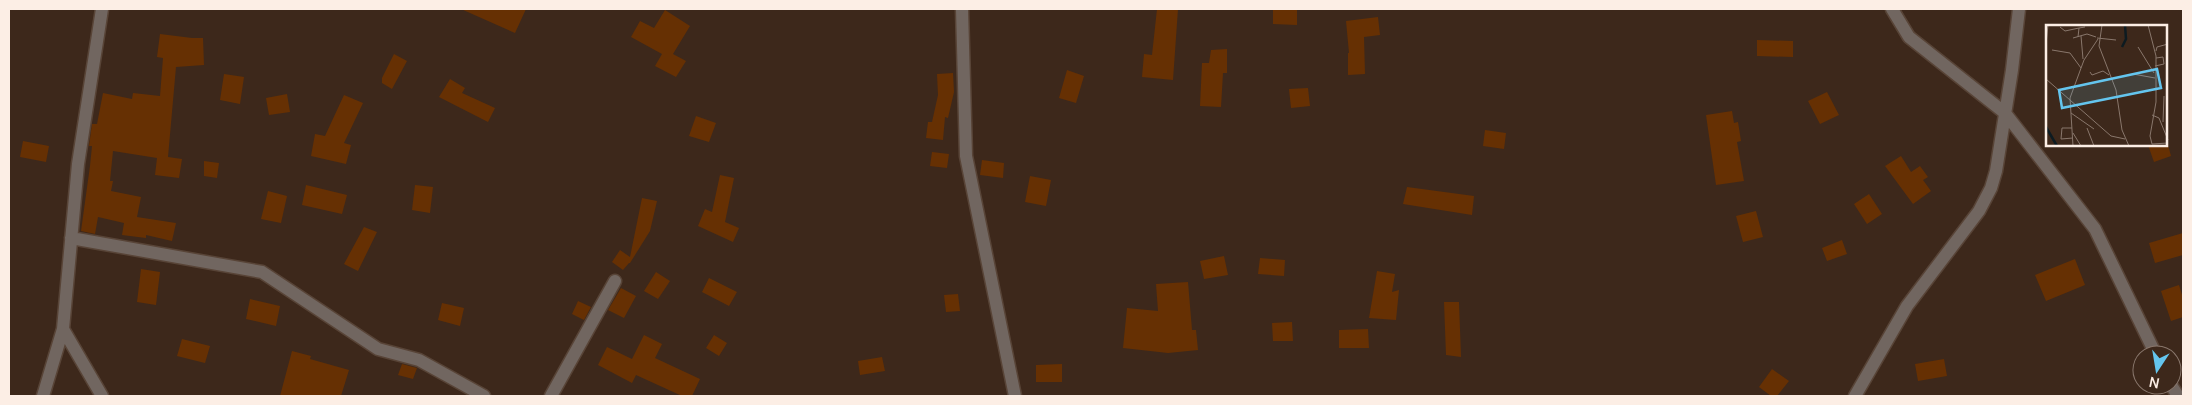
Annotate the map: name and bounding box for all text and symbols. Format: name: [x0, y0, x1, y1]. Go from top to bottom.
inset map: [2046, 25, 2167, 146]
north arrow: [2132, 345, 2182, 395]
text: N: [2147, 373, 2161, 394]

